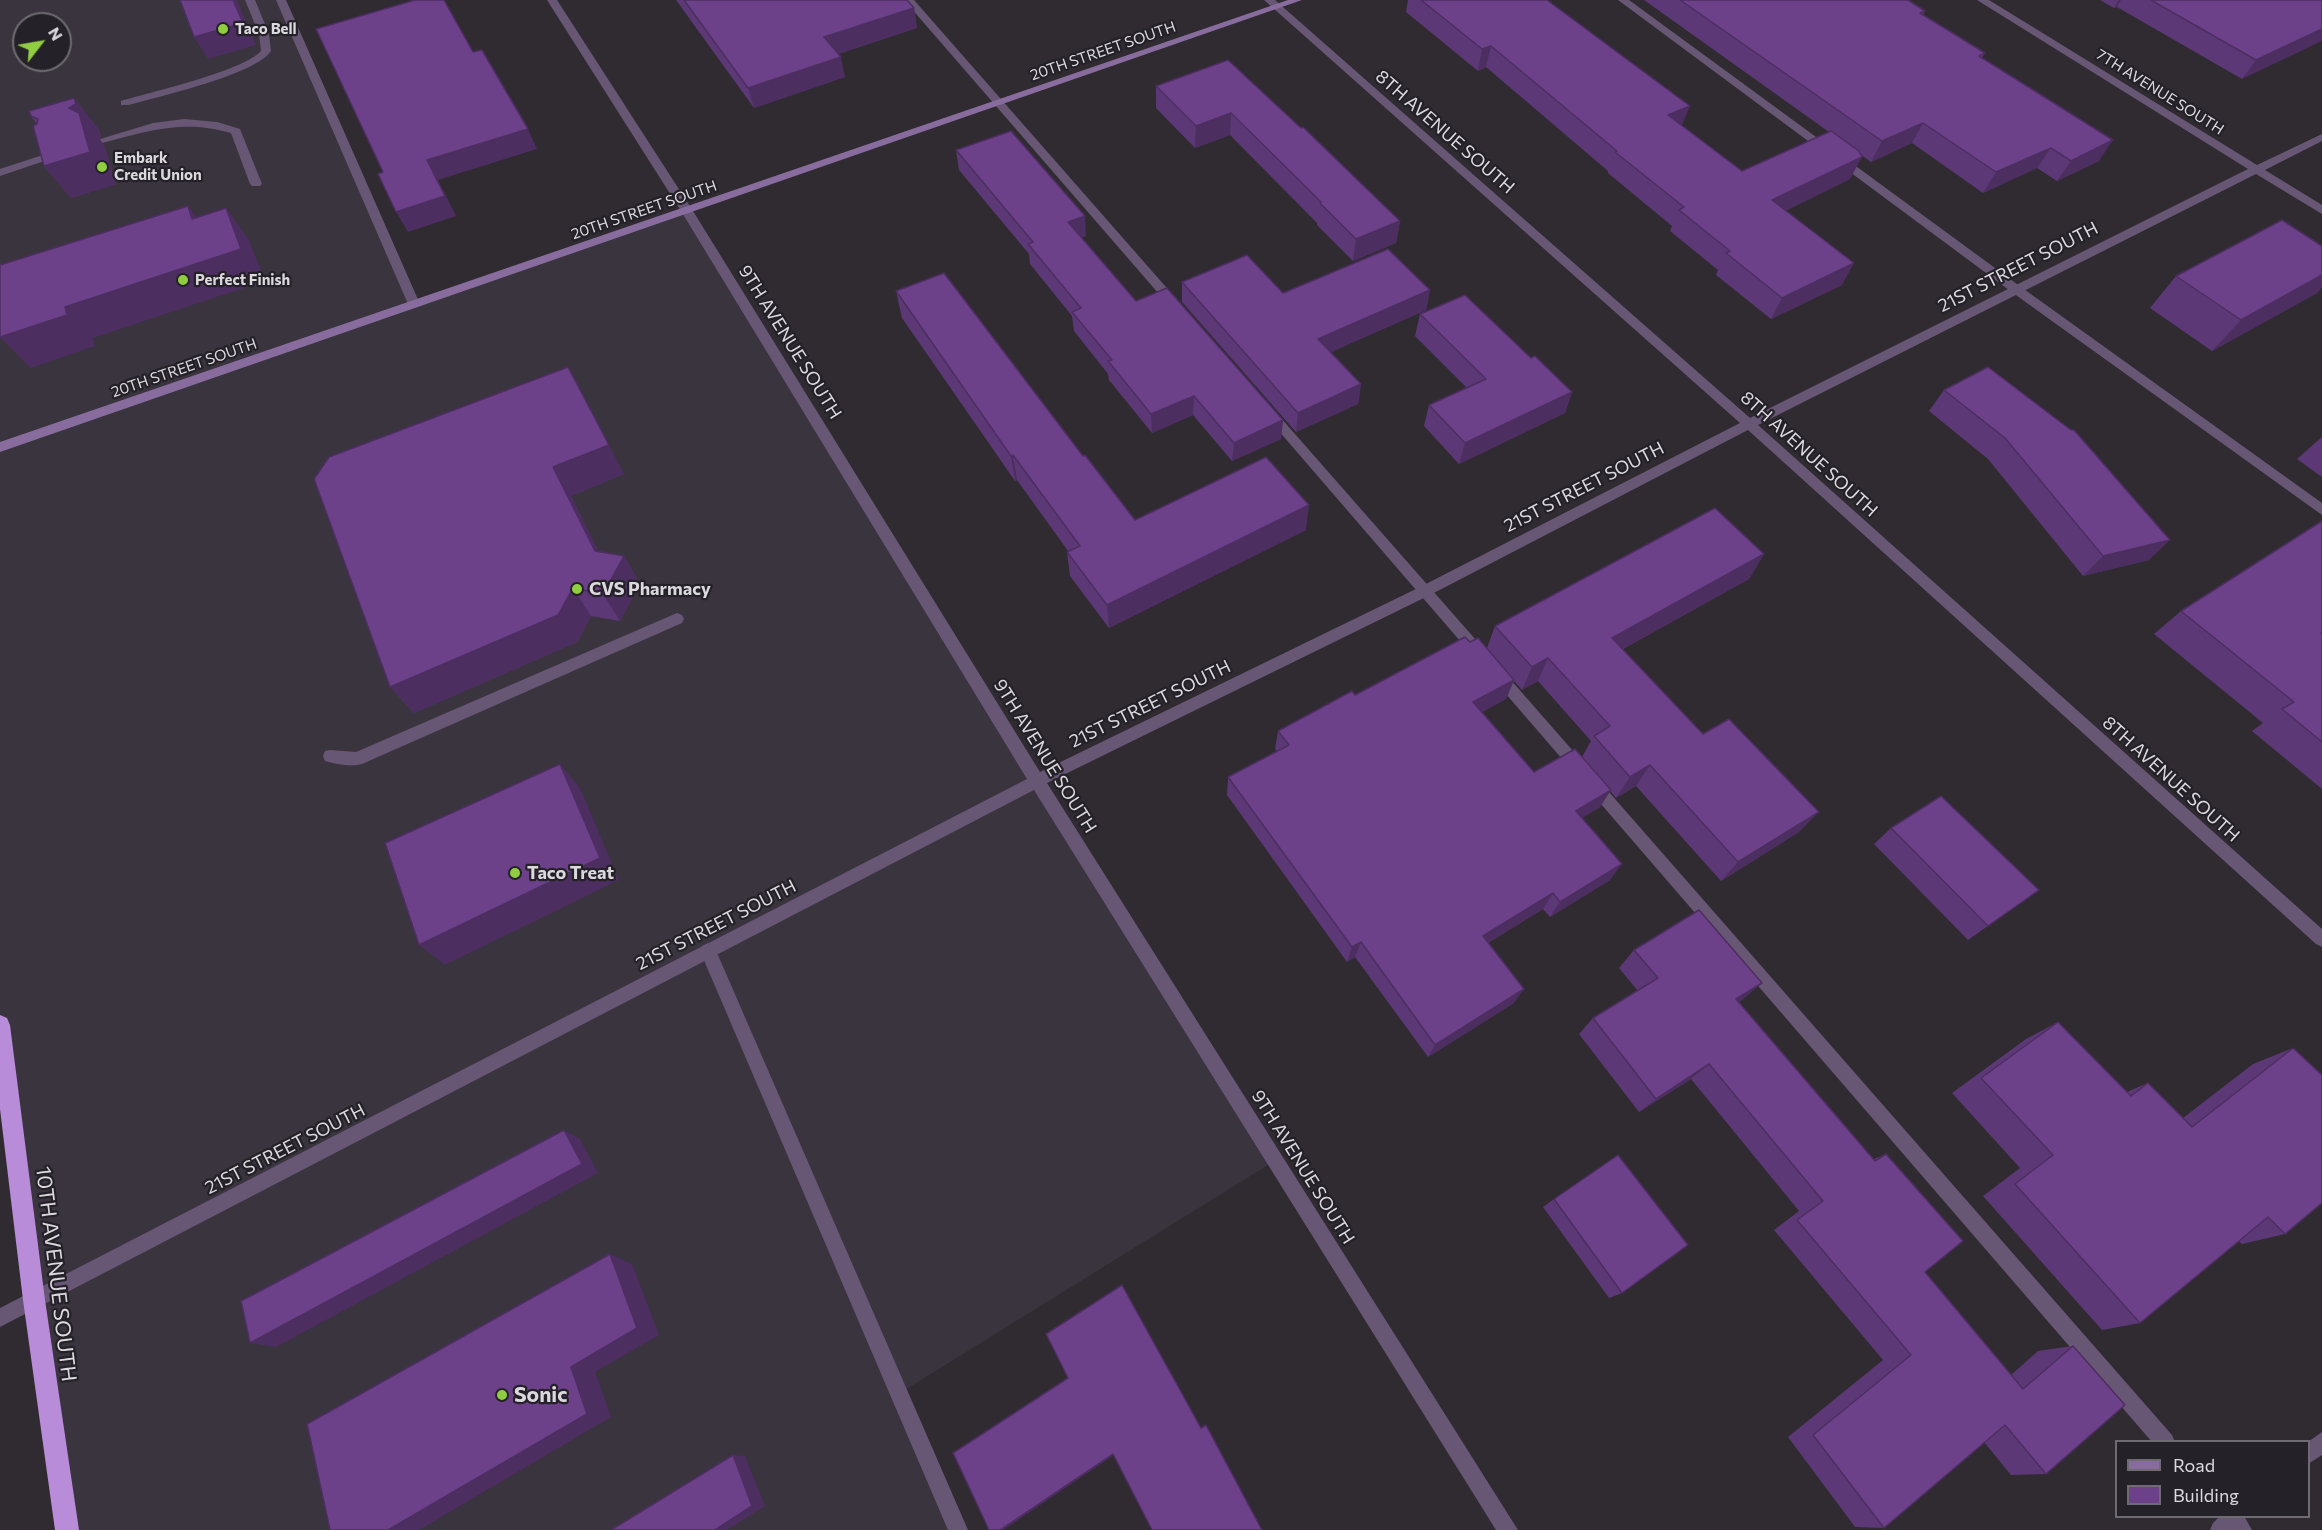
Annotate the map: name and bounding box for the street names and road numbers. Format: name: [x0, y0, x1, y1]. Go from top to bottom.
street label: 20TH STREET SOUTH: [1028, 18, 1178, 84]
street label: 7TH AVENUE SOUTH: [2093, 45, 2227, 139]
street label: 8TH AVENUE SOUTH: [1371, 66, 1519, 198]
street label: 20TH STREET SOUTH: [569, 177, 719, 243]
street label: 21ST STREET SOUTH: [1934, 217, 2102, 317]
street label: 9TH AVENUE SOUTH: [734, 261, 846, 423]
street label: 20TH STREET SOUTH: [109, 335, 259, 401]
street label: 8TH AVENUE SOUTH: [1736, 387, 1882, 521]
street label: 21ST STREET SOUTH: [1500, 437, 1668, 537]
street label: 21ST STREET SOUTH: [1066, 656, 1234, 752]
street label: 9TH AVENUE SOUTH: [989, 675, 1101, 837]
street label: 8TH AVENUE SOUTH: [2098, 712, 2244, 846]
street label: 21ST STREET SOUTH: [632, 875, 800, 975]
street label: 9TH AVENUE SOUTH: [1247, 1086, 1359, 1248]
street label: 21ST STREET SOUTH: [201, 1099, 369, 1199]
street label: 10TH AVENUE SOUTH: [30, 1165, 82, 1383]

